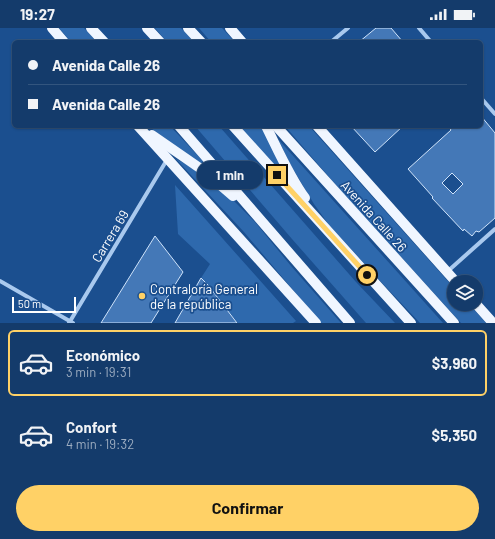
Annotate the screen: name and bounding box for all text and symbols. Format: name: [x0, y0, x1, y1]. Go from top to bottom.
text: 19:27: [20, 5, 55, 23]
text: Avenida Calle 26: [52, 56, 160, 74]
text: Avenida Calle 26: [52, 95, 160, 113]
callout: 1 min: [197, 161, 263, 189]
route end: [268, 166, 286, 184]
text: 1 min: [216, 167, 244, 183]
street label: Avenida Calle 26: [338, 177, 410, 255]
street label: Carrera 69: [88, 207, 132, 265]
route start: [358, 266, 376, 284]
map controls: [447, 275, 483, 311]
button: layers: [447, 275, 483, 311]
place label: Contraloría General de la república: [150, 281, 258, 312]
marker: Contraloría General de la república: [137, 291, 147, 301]
scale bar: [12, 295, 76, 314]
text: 50 m: [18, 297, 41, 310]
icon: car: [18, 345, 54, 381]
text: Económico: [66, 346, 140, 364]
text: $3,960: [432, 354, 477, 372]
text: 3 min · 19:31: [66, 364, 131, 380]
icon: car: [18, 417, 54, 453]
text: Confort: [66, 418, 117, 436]
text: $5,350: [432, 426, 477, 444]
text: 4 min · 19:32: [66, 436, 134, 452]
button: Confirmar: [16, 485, 479, 531]

